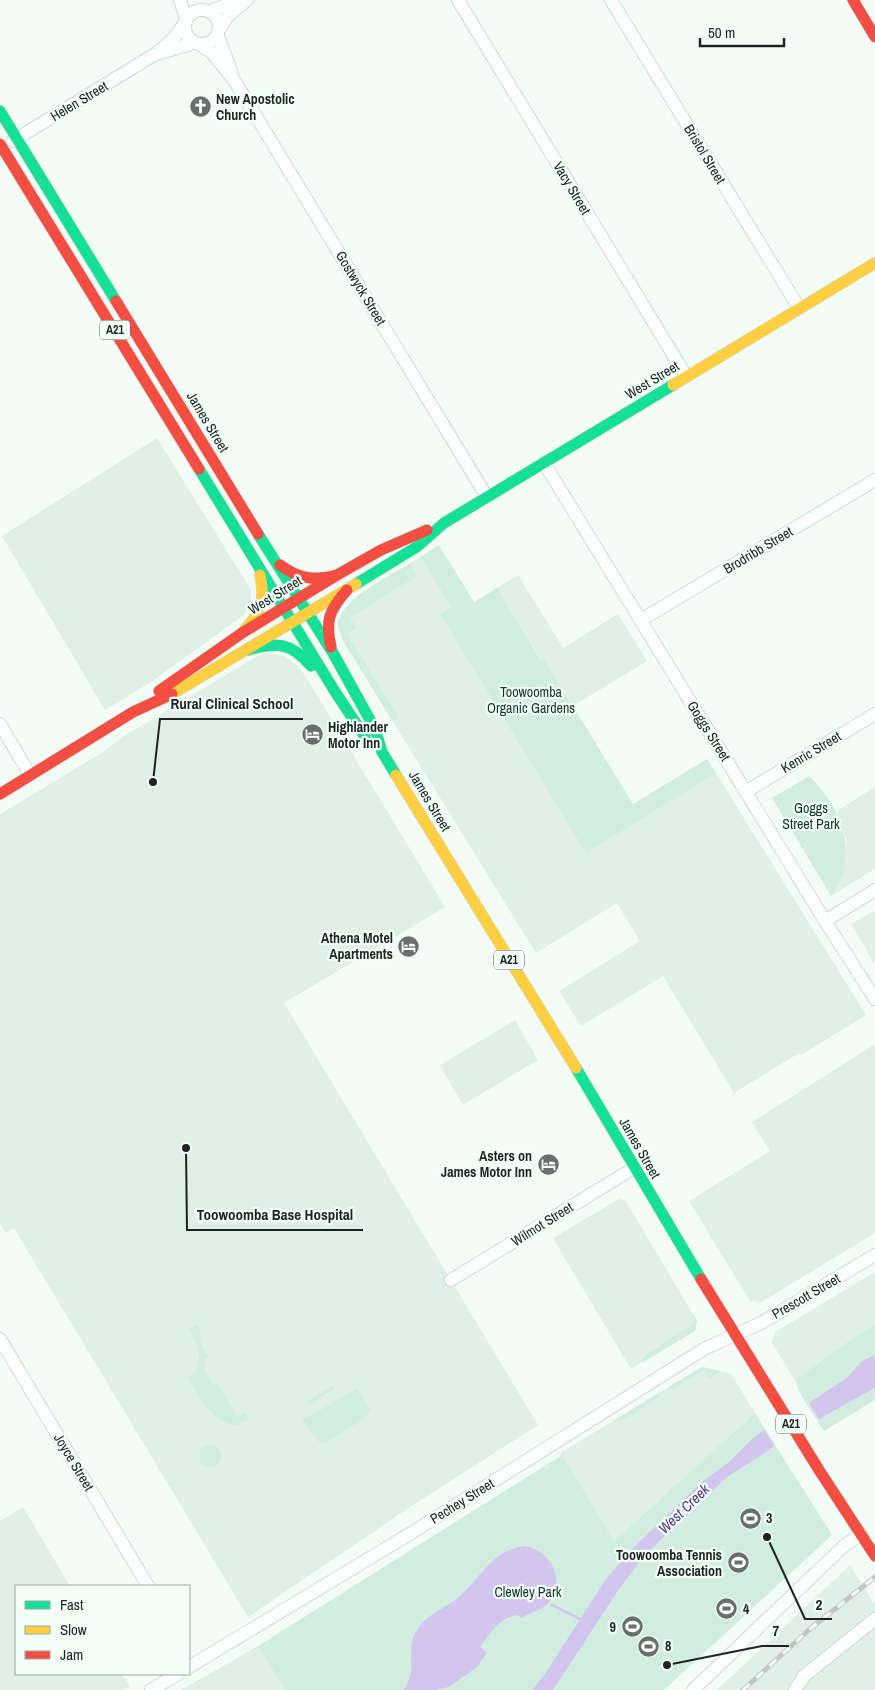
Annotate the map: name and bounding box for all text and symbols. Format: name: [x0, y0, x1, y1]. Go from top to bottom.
scale bar: [700, 15, 784, 47]
text: 50 m: [708, 22, 735, 43]
street label: Helen Street: [47, 77, 111, 125]
place label: New Apostolic Church: [216, 90, 295, 124]
church icon: New Apostolic Church: [188, 95, 212, 119]
street label: Bristol Street: [680, 121, 730, 187]
street label: Vacy Street: [549, 158, 595, 218]
street label: Gostwyck Street: [332, 248, 390, 328]
road number: A21: [100, 320, 130, 340]
street label: West Street: [622, 357, 682, 403]
street label: James Street: [183, 388, 233, 456]
street label: Brodribb Street: [720, 522, 796, 578]
street label: West Street: [245, 572, 305, 618]
park label: Toowoomba Organic Gardens: [487, 683, 575, 717]
callout: Rural Clinical School: [160, 689, 303, 719]
text: Rural Clinical School: [170, 693, 294, 714]
street label: Goggs Street: [683, 698, 735, 764]
place label: Highlander Motor Inn: [328, 718, 388, 752]
hotel icon: Highlander Motor Inn: [300, 723, 324, 747]
street label: Kenric Street: [778, 727, 844, 777]
street label: James Street: [405, 767, 455, 835]
park label: Goggs Street Park: [782, 799, 840, 833]
place label: Athena Motel Apartments: [321, 929, 393, 963]
hotel icon: Athena Motel Apartments: [397, 934, 421, 958]
road number: A21: [494, 950, 524, 970]
street label: James Street: [615, 1114, 665, 1182]
place label: Asters on James Motor Inn: [441, 1147, 532, 1181]
hotel icon: Asters on James Motor Inn: [536, 1152, 560, 1176]
street label: Wilmot Street: [508, 1198, 576, 1250]
callout: Toowoomba Base Hospital: [187, 1200, 363, 1230]
text: Toowoomba Base Hospital: [197, 1204, 353, 1225]
street label: Prescott Street: [769, 1269, 843, 1323]
road number: A21: [776, 1415, 806, 1434]
street label: Joyce Street: [50, 1430, 98, 1494]
street label: Pechey Street: [427, 1474, 497, 1528]
water label: West Creek: [653, 1478, 715, 1538]
sports icon: 3: [738, 1506, 762, 1530]
place label: 3: [766, 1509, 772, 1527]
place label: Toowoomba Tennis Association: [616, 1546, 722, 1580]
sports icon: Toowoomba Tennis Association: [726, 1551, 750, 1575]
park label: Clewley Park: [495, 1583, 562, 1601]
legend: [15, 1585, 190, 1675]
callout: 2: [805, 1589, 832, 1619]
text: Fast: [60, 1594, 84, 1615]
text: 2: [816, 1594, 823, 1615]
sports icon: 4: [715, 1597, 739, 1621]
place label: 4: [743, 1600, 750, 1618]
sports icon: 9: [620, 1615, 644, 1639]
callout: 7: [762, 1616, 789, 1646]
place label: 9: [610, 1618, 616, 1636]
text: Slow: [60, 1619, 87, 1640]
text: 7: [773, 1620, 780, 1641]
sports icon: 8: [637, 1634, 661, 1658]
place label: 8: [665, 1637, 671, 1655]
text: Jam: [60, 1644, 83, 1665]

